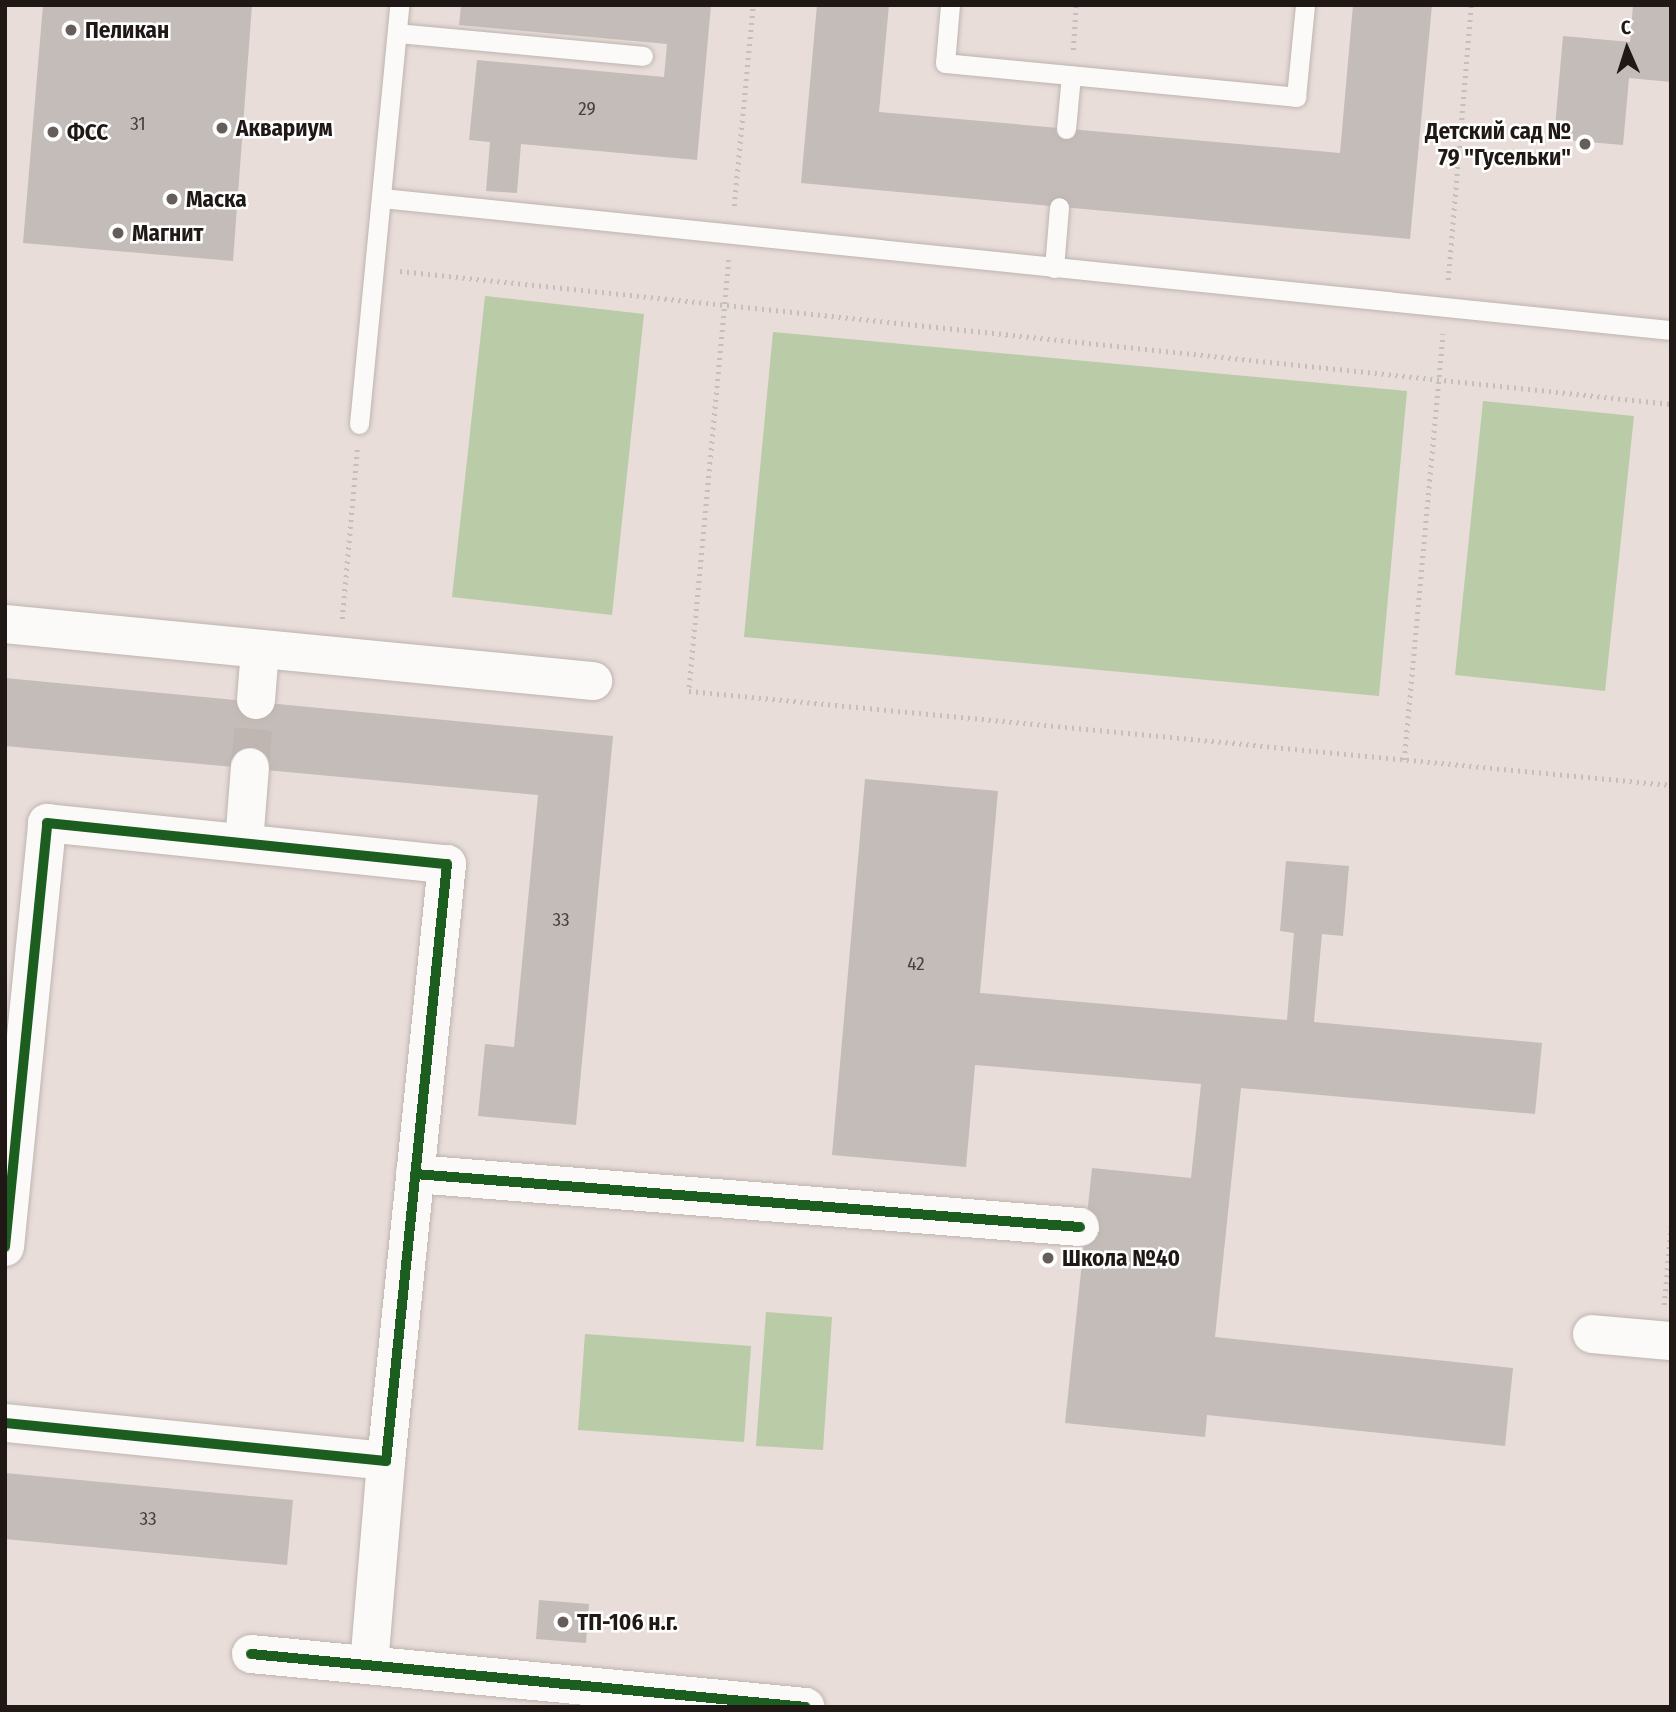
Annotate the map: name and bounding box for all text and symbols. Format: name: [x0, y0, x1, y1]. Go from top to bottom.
north arrow: [1592, 14, 1662, 84]
place label: Пеликан: [85, 16, 169, 44]
text: С: [1620, 16, 1631, 39]
marker: Пеликан: [63, 22, 79, 38]
house number: 29: [578, 98, 596, 120]
house number: 31: [130, 113, 146, 135]
place label: Аквариум: [236, 114, 333, 142]
place label: Детский сад № 79 "Гусельки": [1425, 117, 1571, 171]
place label: ФСС: [67, 118, 108, 146]
marker: Аквариум: [214, 120, 230, 136]
marker: ФСС: [45, 124, 61, 140]
marker: Детский сад № 79 "Гусельки": [1577, 136, 1593, 152]
place label: Маска: [186, 185, 247, 213]
marker: Маска: [164, 191, 180, 207]
place label: Магнит: [132, 219, 203, 247]
marker: Магнит: [110, 225, 126, 241]
house number: 33: [552, 909, 570, 931]
house number: 42: [907, 953, 925, 975]
place label: Школа №40: [1062, 1244, 1180, 1272]
marker: Школа №40: [1040, 1250, 1056, 1266]
house number: 33: [139, 1508, 157, 1530]
place label: ТП-106 н.г.: [577, 1608, 678, 1636]
marker: ТП-106 н.г.: [555, 1614, 571, 1630]

